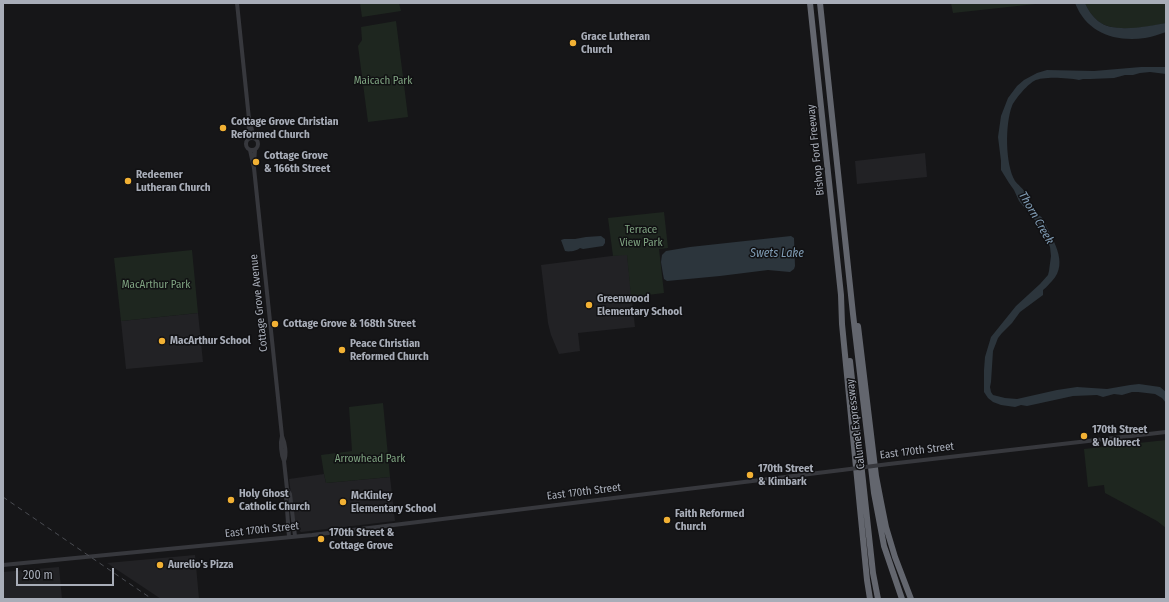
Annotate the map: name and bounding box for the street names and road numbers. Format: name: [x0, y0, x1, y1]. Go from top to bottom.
street label: Bishop Ford Freeway: [805, 104, 827, 196]
street label: Cottage Grove Avenue: [247, 254, 271, 352]
street label: Calumet Expressway: [844, 378, 868, 470]
street label: East 170th Street: [879, 440, 955, 462]
street label: East 170th Street: [546, 481, 622, 503]
street label: East 170th Street: [224, 520, 300, 540]

